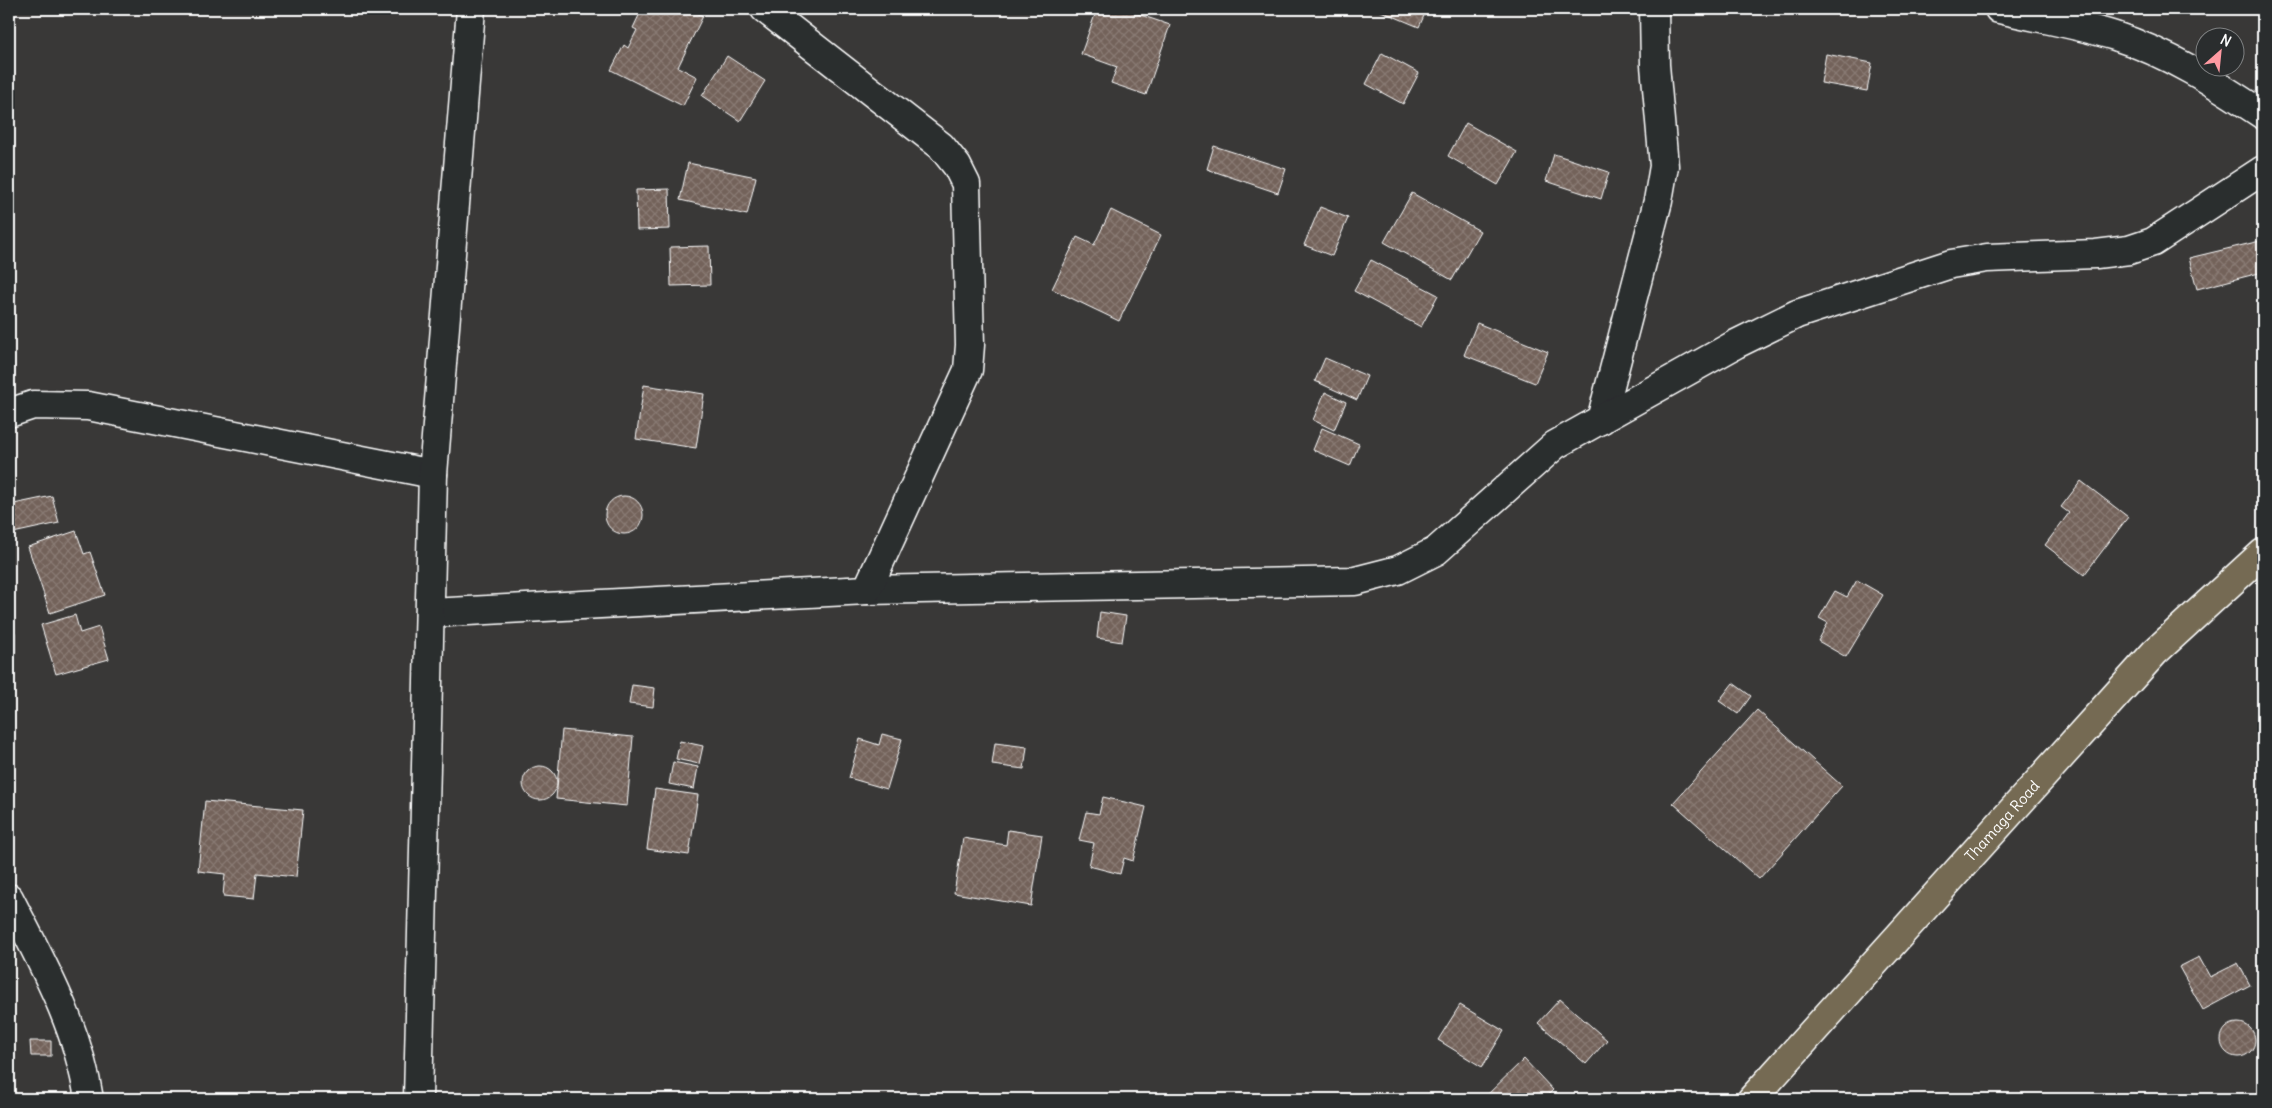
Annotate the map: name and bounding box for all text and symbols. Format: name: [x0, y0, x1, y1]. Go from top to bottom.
north arrow: [2194, 28, 2244, 78]
text: N: [2218, 30, 2234, 51]
street label: Thamaga Road: [1961, 776, 2044, 865]

